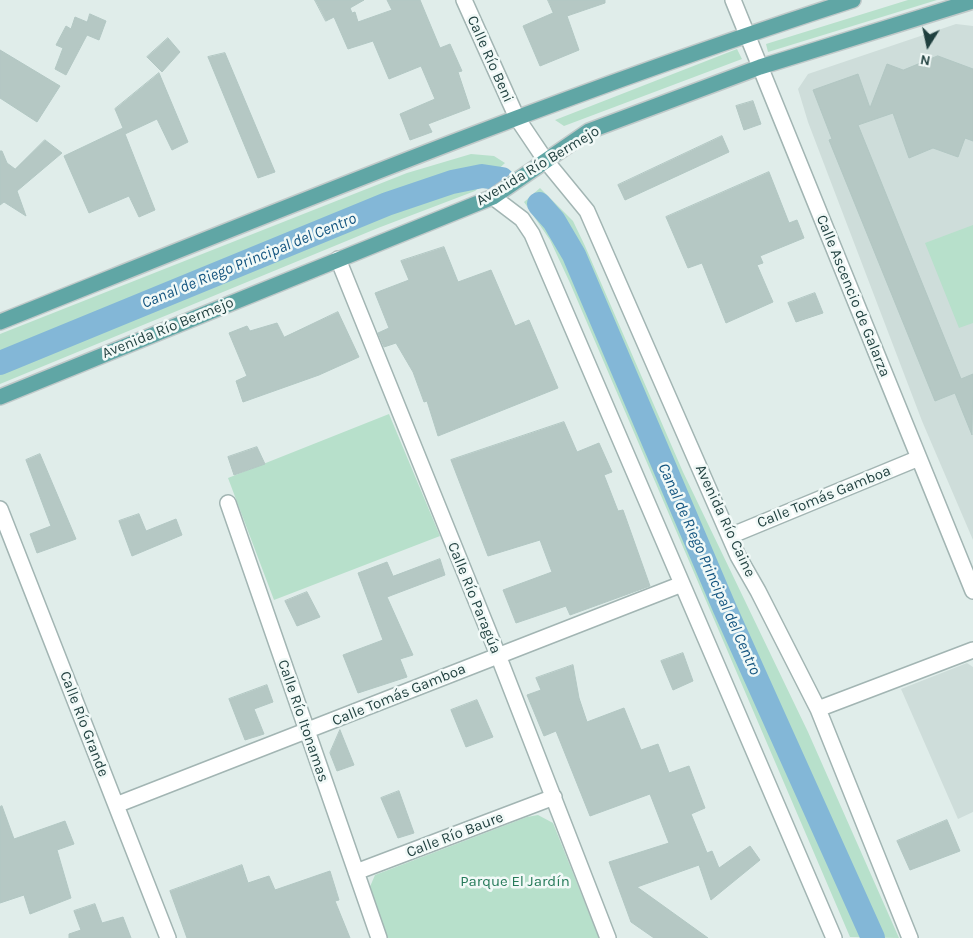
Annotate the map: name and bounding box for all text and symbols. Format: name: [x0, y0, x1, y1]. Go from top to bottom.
street label: Calle Río Beni: [463, 13, 517, 105]
north arrow: [903, 20, 953, 70]
text: N: [919, 51, 932, 70]
street label: Avenida Río Bermejo: [473, 122, 603, 210]
water label: Canal de Riego Principal del Centro: [139, 209, 359, 313]
street label: Calle Ascencio de Galarza: [812, 212, 894, 380]
street label: Avenida Río Bermejo: [100, 293, 236, 363]
water label: Canal de Riego Principal del Centro: [653, 460, 765, 678]
street label: Avenida Río Caine: [691, 462, 759, 580]
street label: Calle Tomás Gamboa: [754, 462, 894, 532]
street label: Calle Río Paragúa: [443, 540, 505, 656]
street label: Calle Río Itonamas: [274, 658, 332, 784]
street label: Calle Tomás Gamboa: [329, 660, 469, 730]
street label: Calle Río Grande: [56, 669, 112, 779]
street label: Calle Río Baure: [404, 808, 506, 862]
park label: Parque El Jardín: [460, 873, 570, 891]

